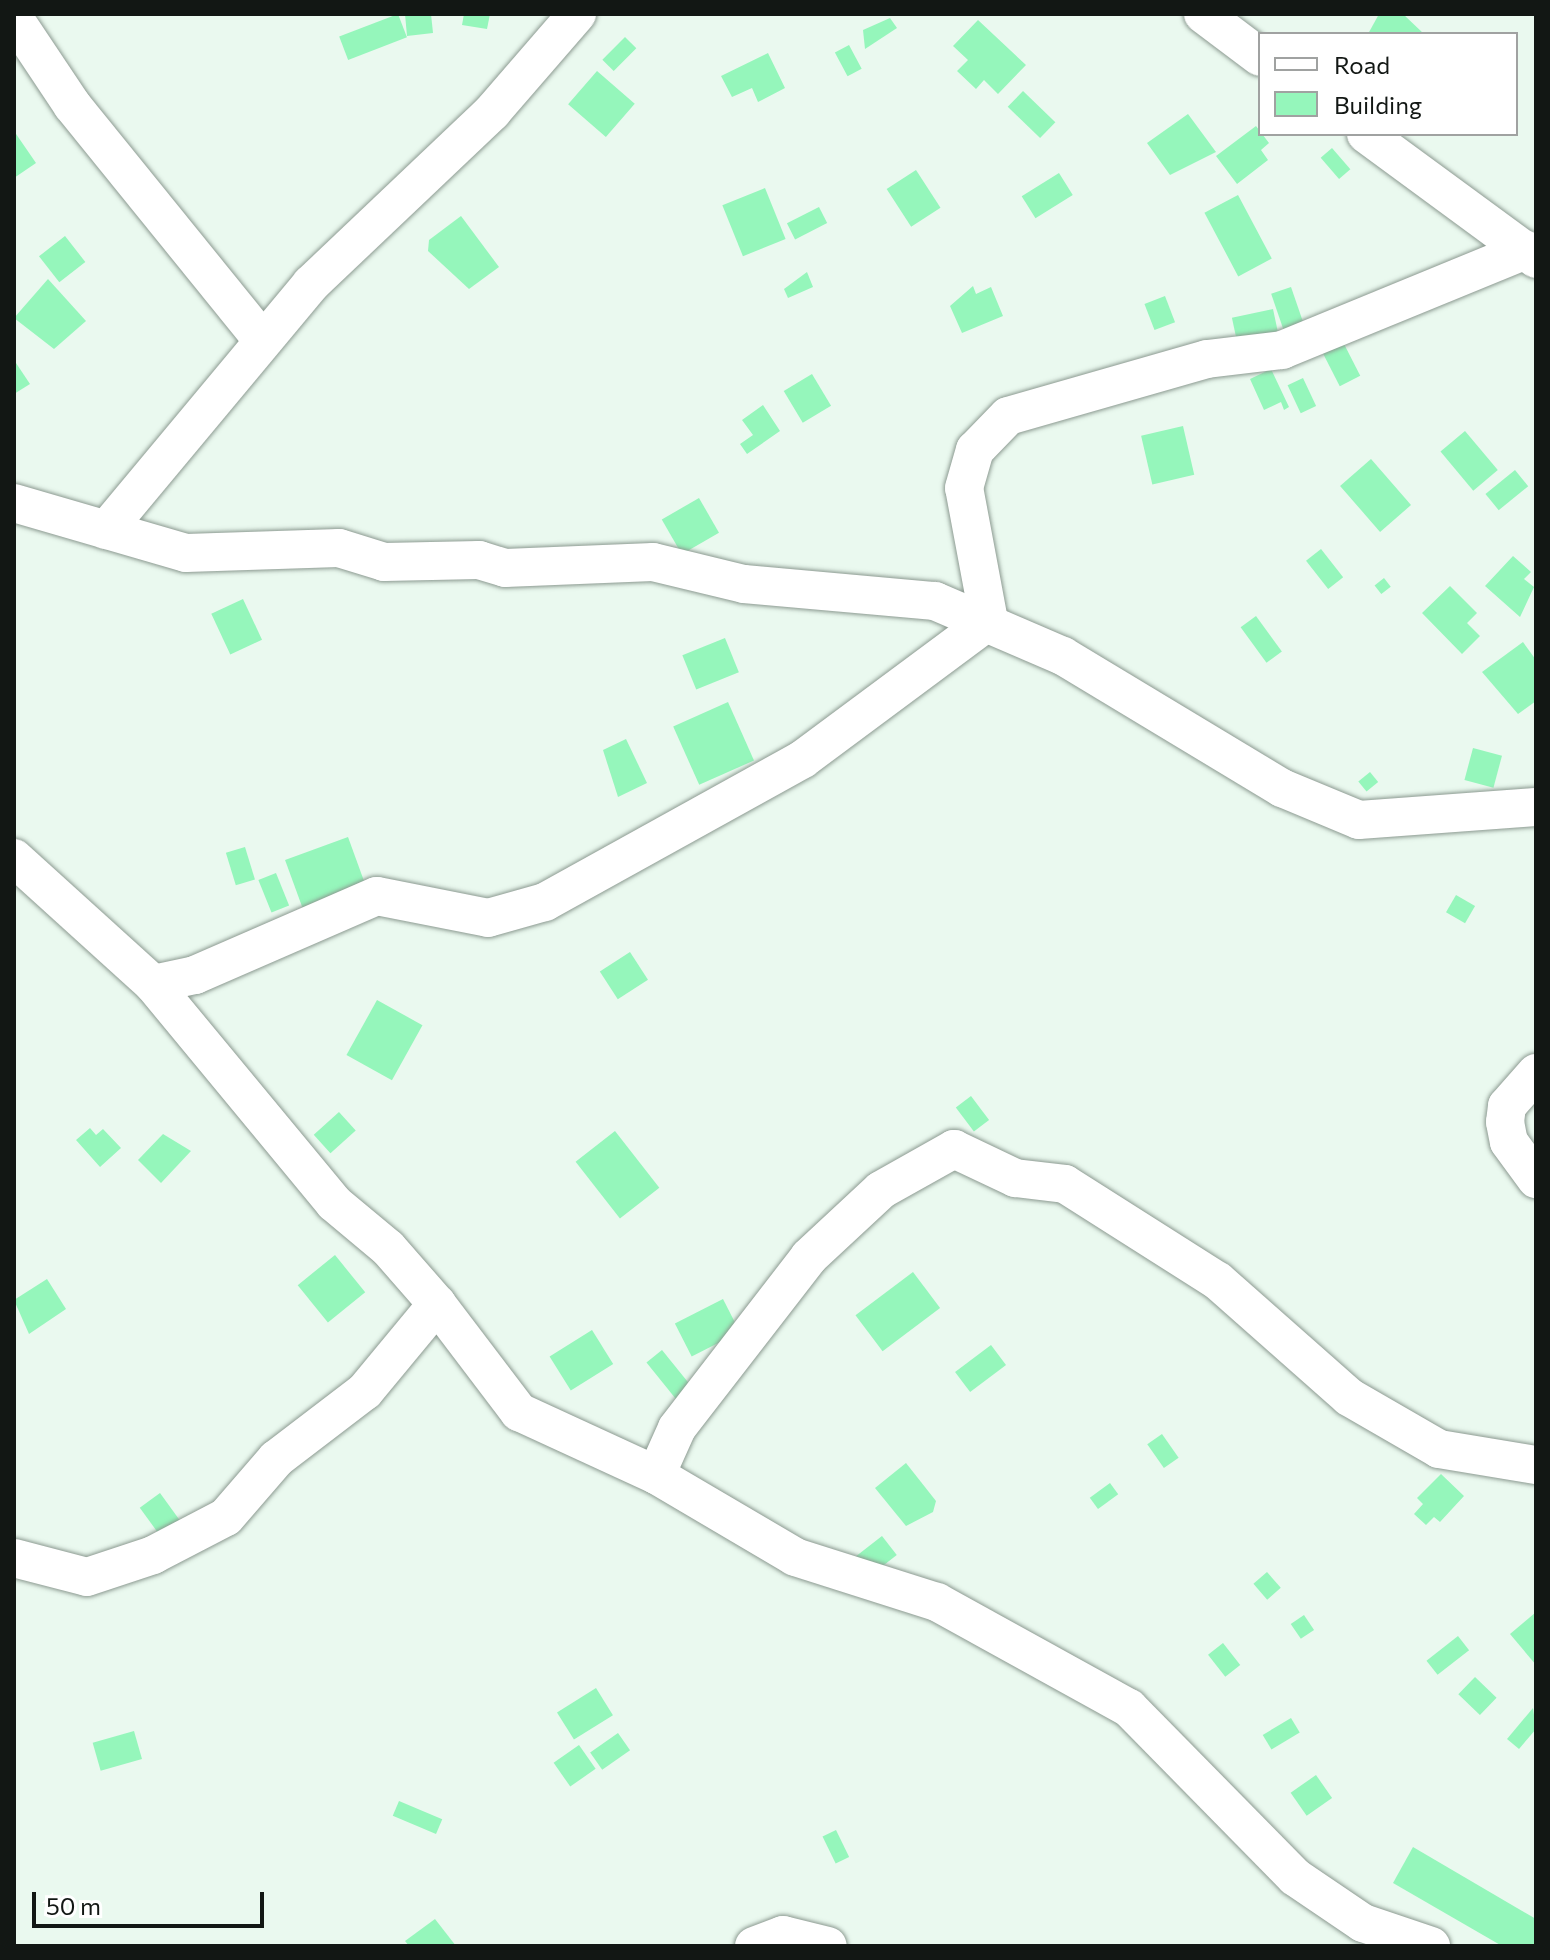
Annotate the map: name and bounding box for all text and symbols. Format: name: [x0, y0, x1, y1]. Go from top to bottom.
legend: [1258, 32, 1518, 136]
text: Road: [1334, 50, 1390, 79]
text: Building: [1334, 90, 1422, 119]
scale bar: [36, 1876, 268, 1926]
text: 50 m: [46, 1891, 101, 1920]

